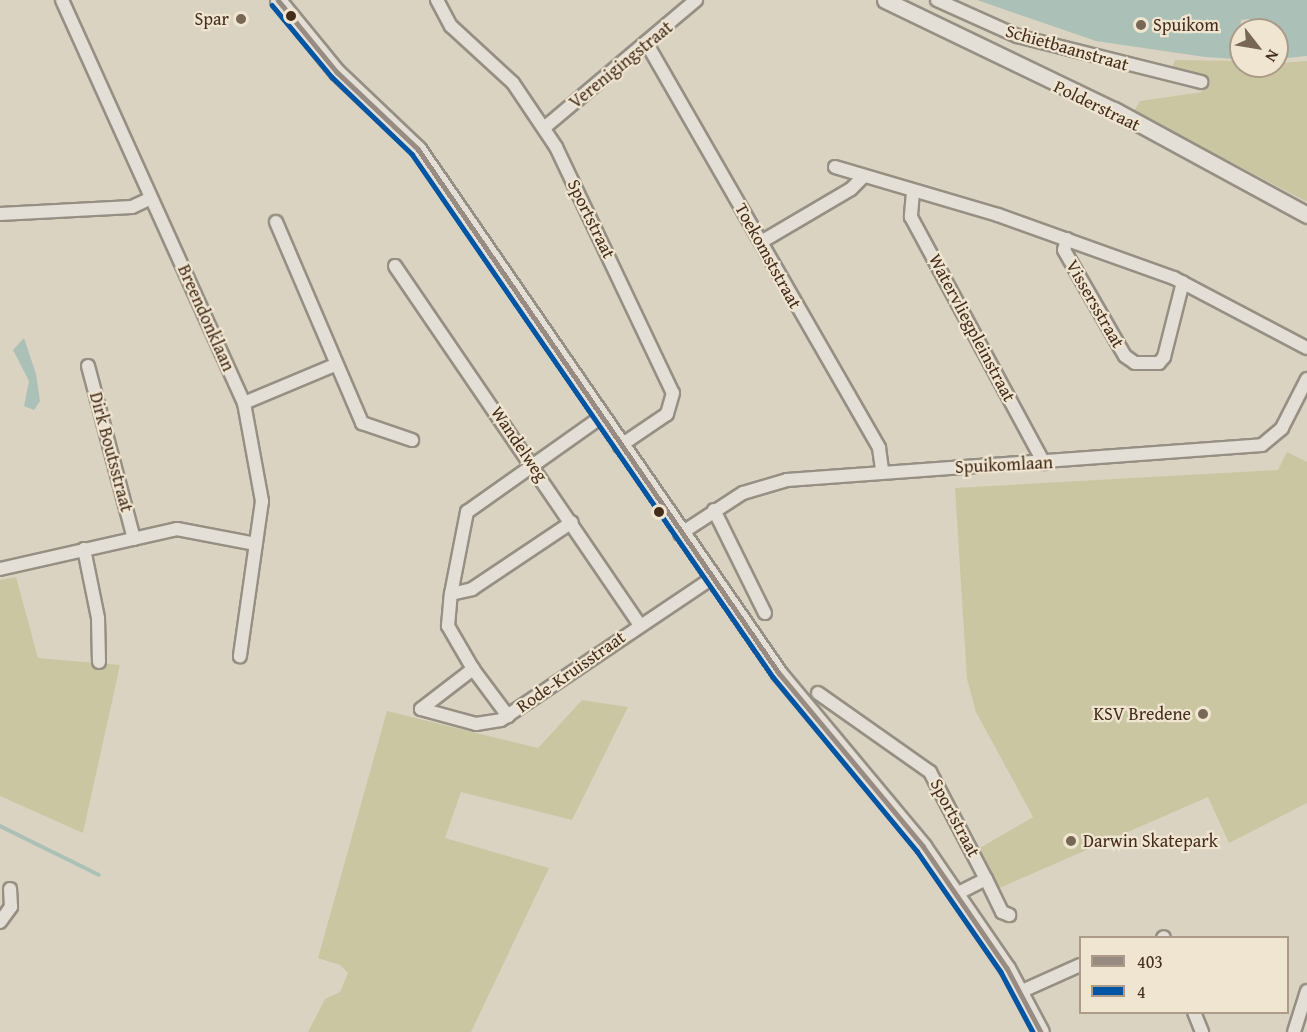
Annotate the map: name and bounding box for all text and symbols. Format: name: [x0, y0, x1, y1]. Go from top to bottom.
place label: Spar: [195, 8, 229, 30]
unlabelled marker: [285, 10, 297, 22]
marker: Spar: [234, 12, 248, 26]
place label: Spuikom: [1153, 14, 1219, 36]
street label: Verenigingstraat: [565, 17, 677, 113]
marker: Spuikom: [1134, 18, 1148, 32]
north arrow: [1229, 18, 1289, 78]
street label: Schietbaanstraat: [1003, 20, 1131, 76]
text: N: [1260, 45, 1286, 67]
street label: Polderstraat: [1050, 76, 1144, 136]
street label: Sportstraat: [563, 176, 619, 262]
street label: Toekomststraat: [730, 199, 806, 313]
street label: Watervliegpleinstraat: [924, 250, 1020, 406]
street label: Vissersstraat: [1061, 256, 1129, 352]
street label: Breendonklaan: [173, 261, 239, 375]
street label: Dirk Boutsstraat: [85, 390, 137, 514]
street label: Wandelweg: [486, 402, 552, 486]
street label: Spuikomlaan: [954, 452, 1054, 478]
unlabelled marker: [653, 506, 665, 518]
street label: Rode-Kruisstraat: [512, 626, 630, 718]
place label: KSV Bredene: [1093, 703, 1191, 725]
marker: KSV Bredene: [1196, 707, 1210, 721]
street label: Sportstraat: [925, 775, 985, 861]
place label: Darwin Skatepark: [1083, 830, 1218, 852]
marker: Darwin Skatepark: [1064, 834, 1078, 848]
legend: [1079, 936, 1289, 1014]
text: 403: [1137, 948, 1163, 975]
text: 4: [1137, 978, 1146, 1005]

